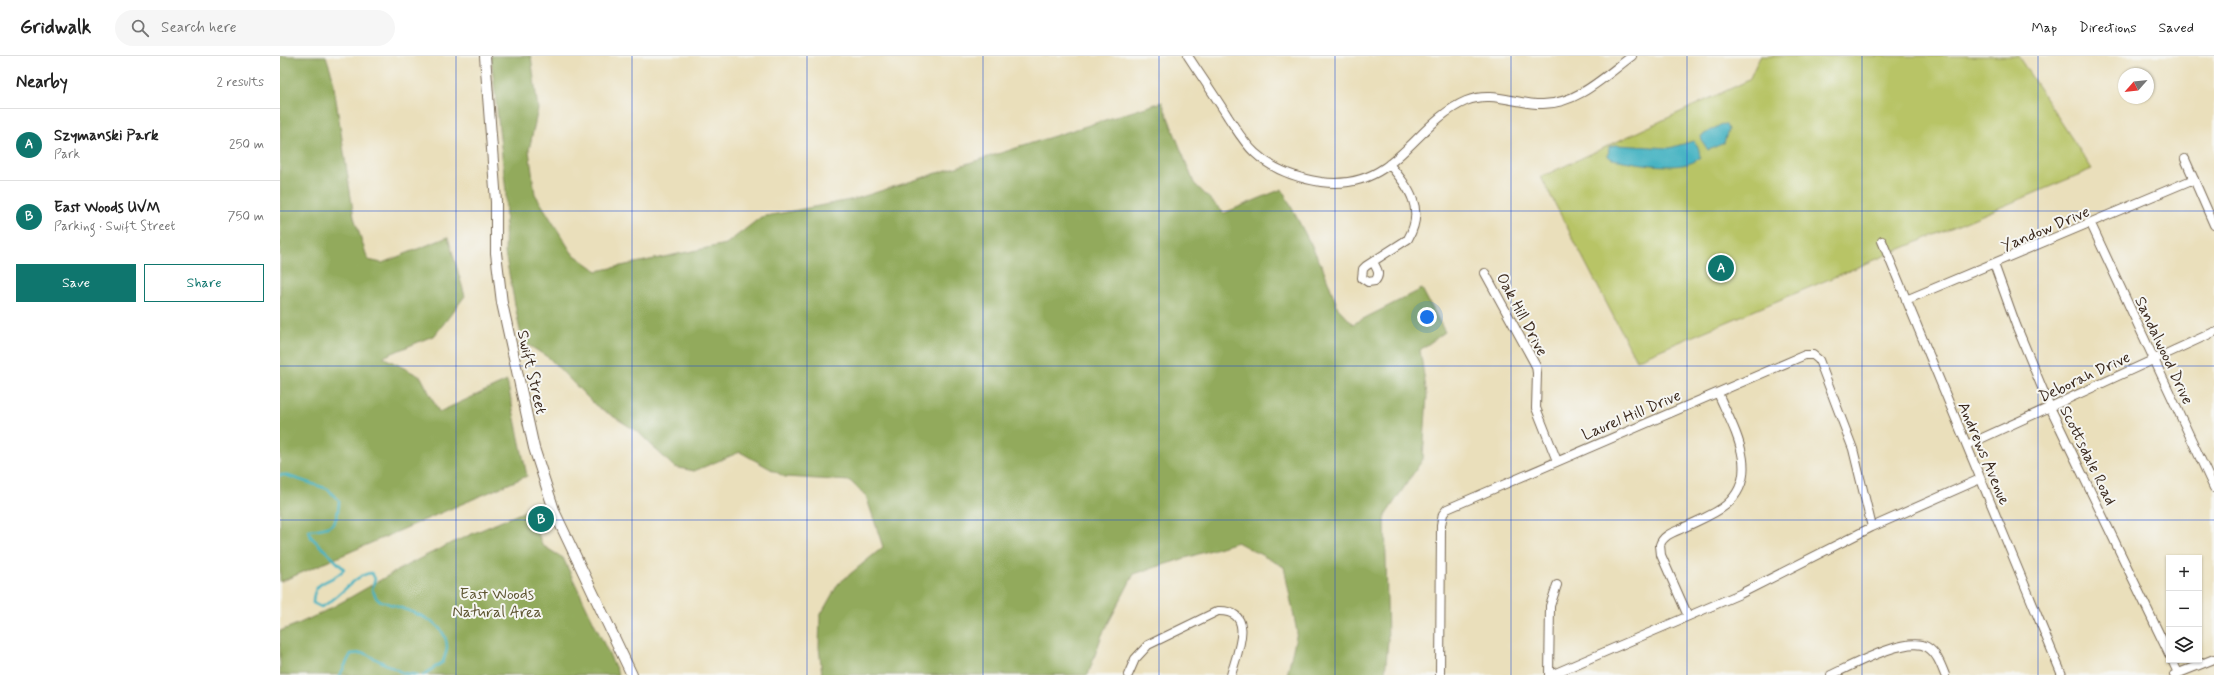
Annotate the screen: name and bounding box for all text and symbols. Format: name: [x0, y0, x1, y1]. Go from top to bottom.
search box: [115, 10, 395, 46]
text: Gridwalk: [20, 15, 91, 40]
icon: search: [129, 17, 151, 39]
text: Search here: [161, 18, 237, 38]
text: Map: [2031, 19, 2057, 37]
text: Directions: [2079, 19, 2137, 37]
text: Saved: [2159, 19, 2194, 37]
north arrow: [2118, 68, 2154, 104]
text: Nearby: [16, 71, 68, 93]
text: 2 results: [217, 74, 264, 91]
text: Szymanski Park: [54, 126, 159, 146]
text: A: [25, 136, 33, 153]
text: 250 m: [229, 136, 264, 153]
text: Park: [54, 146, 80, 163]
text: East Woods UVM: [54, 198, 161, 218]
street label: Yandow Drive: [1998, 201, 2093, 257]
text: B: [25, 208, 33, 225]
text: 750 m: [228, 208, 264, 225]
text: Parking · Swift Street: [54, 218, 175, 235]
pin: A: [1708, 253, 1734, 283]
button: Save: [16, 264, 136, 302]
button: Share: [144, 264, 264, 302]
street label: Oak Hill Drive: [1491, 270, 1552, 360]
street label: Sandalwood Drive: [2129, 293, 2198, 408]
your location: [1417, 307, 1437, 327]
street label: Swift Street: [512, 328, 551, 417]
street label: Deborah Drive: [2035, 347, 2134, 408]
street label: Laurel Hill Drive: [1579, 385, 1684, 446]
street label: Andrews Avenue: [1952, 399, 2015, 509]
street label: Scottsdale Road: [2054, 402, 2121, 509]
pin: B: [528, 504, 554, 534]
map controls: [2166, 555, 2202, 663]
button: +: [2166, 555, 2202, 591]
park label: East Woods Natural Area: [452, 584, 542, 623]
button: −: [2166, 591, 2202, 627]
button: layers: [2166, 627, 2202, 663]

